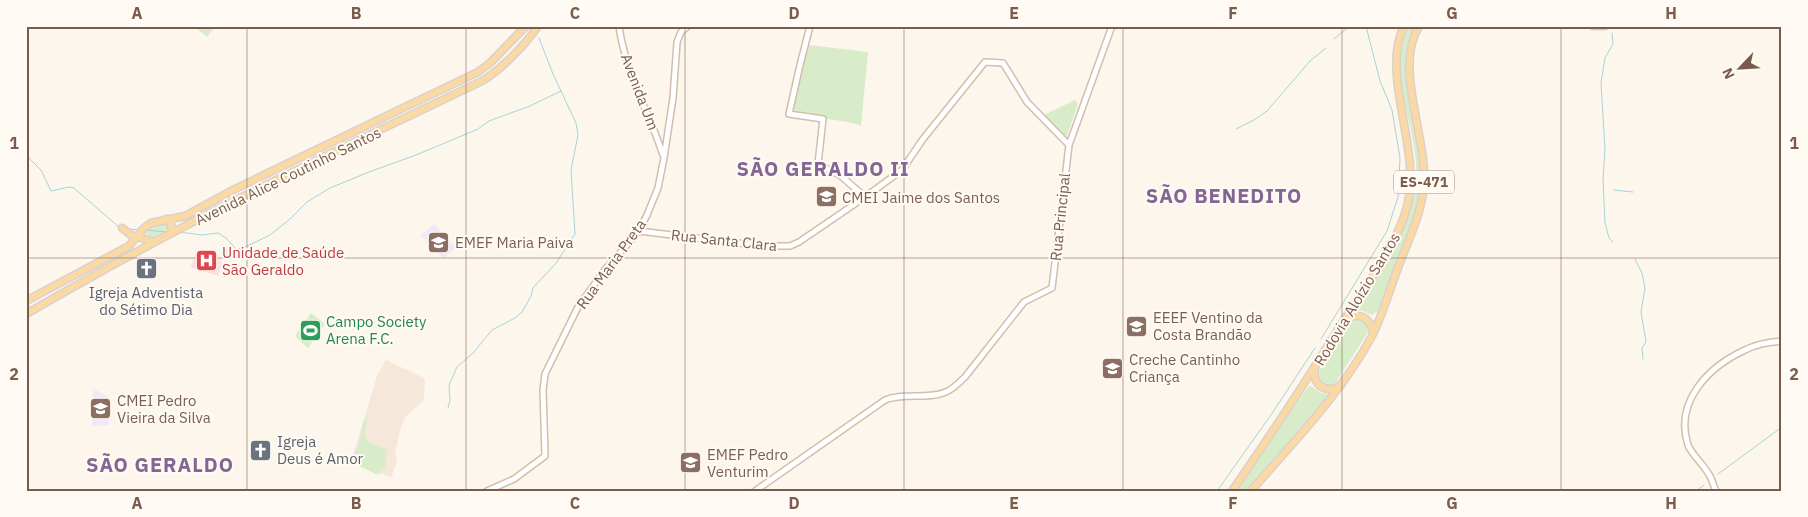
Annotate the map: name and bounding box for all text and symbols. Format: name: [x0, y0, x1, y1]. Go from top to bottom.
text: A: [132, 3, 143, 23]
text: B: [351, 3, 362, 23]
text: C: [570, 3, 580, 23]
text: D: [788, 3, 800, 23]
text: E: [1009, 3, 1019, 23]
text: F: [1228, 3, 1238, 23]
text: G: [1446, 3, 1458, 23]
text: H: [1665, 3, 1677, 23]
north arrow: [1716, 42, 1766, 92]
street label: Avenida Um: [617, 51, 663, 133]
text: N: [1718, 65, 1739, 82]
street label: Avenida Alice Coutinho Santos: [192, 123, 384, 229]
text: 1: [9, 133, 19, 153]
text: 1: [1789, 133, 1799, 153]
district label: SÃO GERALDO II: [736, 155, 910, 182]
road number: ES-471: [1394, 170, 1454, 193]
street label: Rua Principal: [1046, 172, 1074, 262]
district label: SÃO BENEDITO: [1146, 182, 1302, 209]
school or university icon: CMEI Jaime dos Santos: [814, 185, 838, 209]
place label: CMEI Jaime dos Santos: [842, 188, 1000, 207]
street label: Rua Maria Preta: [572, 215, 650, 313]
street label: Rua Santa Clara: [670, 225, 778, 255]
street label: Rodovia Aloízio Santos: [1310, 229, 1404, 369]
school or university icon: EMEF Maria Paiva: [427, 230, 451, 254]
place label: EMEF Maria Paiva: [455, 233, 574, 252]
place label: Unidade de Saúde São Geraldo: [222, 243, 344, 279]
hospital icon: Unidade de Saúde São Geraldo: [194, 249, 218, 273]
church icon: Igreja Adventista do Sétimo Dia: [134, 257, 158, 281]
place label: Igreja Adventista do Sétimo Dia: [89, 283, 203, 319]
place label: EEEF Ventino da Costa Brandão: [1153, 308, 1263, 344]
place label: Campo Society Arena F.C.: [326, 312, 427, 348]
school or university icon: EEEF Ventino da Costa Brandão: [1125, 314, 1149, 338]
sports icon: Campo Society Arena F.C.: [298, 318, 322, 342]
place label: Creche Cantinho Criança: [1129, 350, 1240, 386]
school or university icon: Creche Cantinho Criança: [1101, 356, 1125, 380]
text: 2: [9, 364, 19, 384]
text: 2: [1789, 364, 1799, 384]
place label: CMEI Pedro Vieira da Silva: [117, 391, 211, 427]
school or university icon: CMEI Pedro Vieira da Silva: [89, 397, 113, 421]
place label: Igreja Deus é Amor: [277, 432, 364, 468]
church icon: Igreja Deus é Amor: [249, 438, 273, 462]
place label: EMEF Pedro Venturim: [707, 445, 788, 481]
district label: SÃO GERALDO: [86, 451, 234, 478]
school or university icon: EMEF Pedro Venturim: [679, 451, 703, 475]
text: A: [132, 493, 143, 513]
text: B: [351, 493, 362, 513]
text: C: [570, 493, 580, 513]
text: D: [788, 493, 800, 513]
text: E: [1009, 493, 1019, 513]
text: F: [1228, 493, 1238, 513]
text: G: [1446, 493, 1458, 513]
text: H: [1665, 493, 1677, 513]

